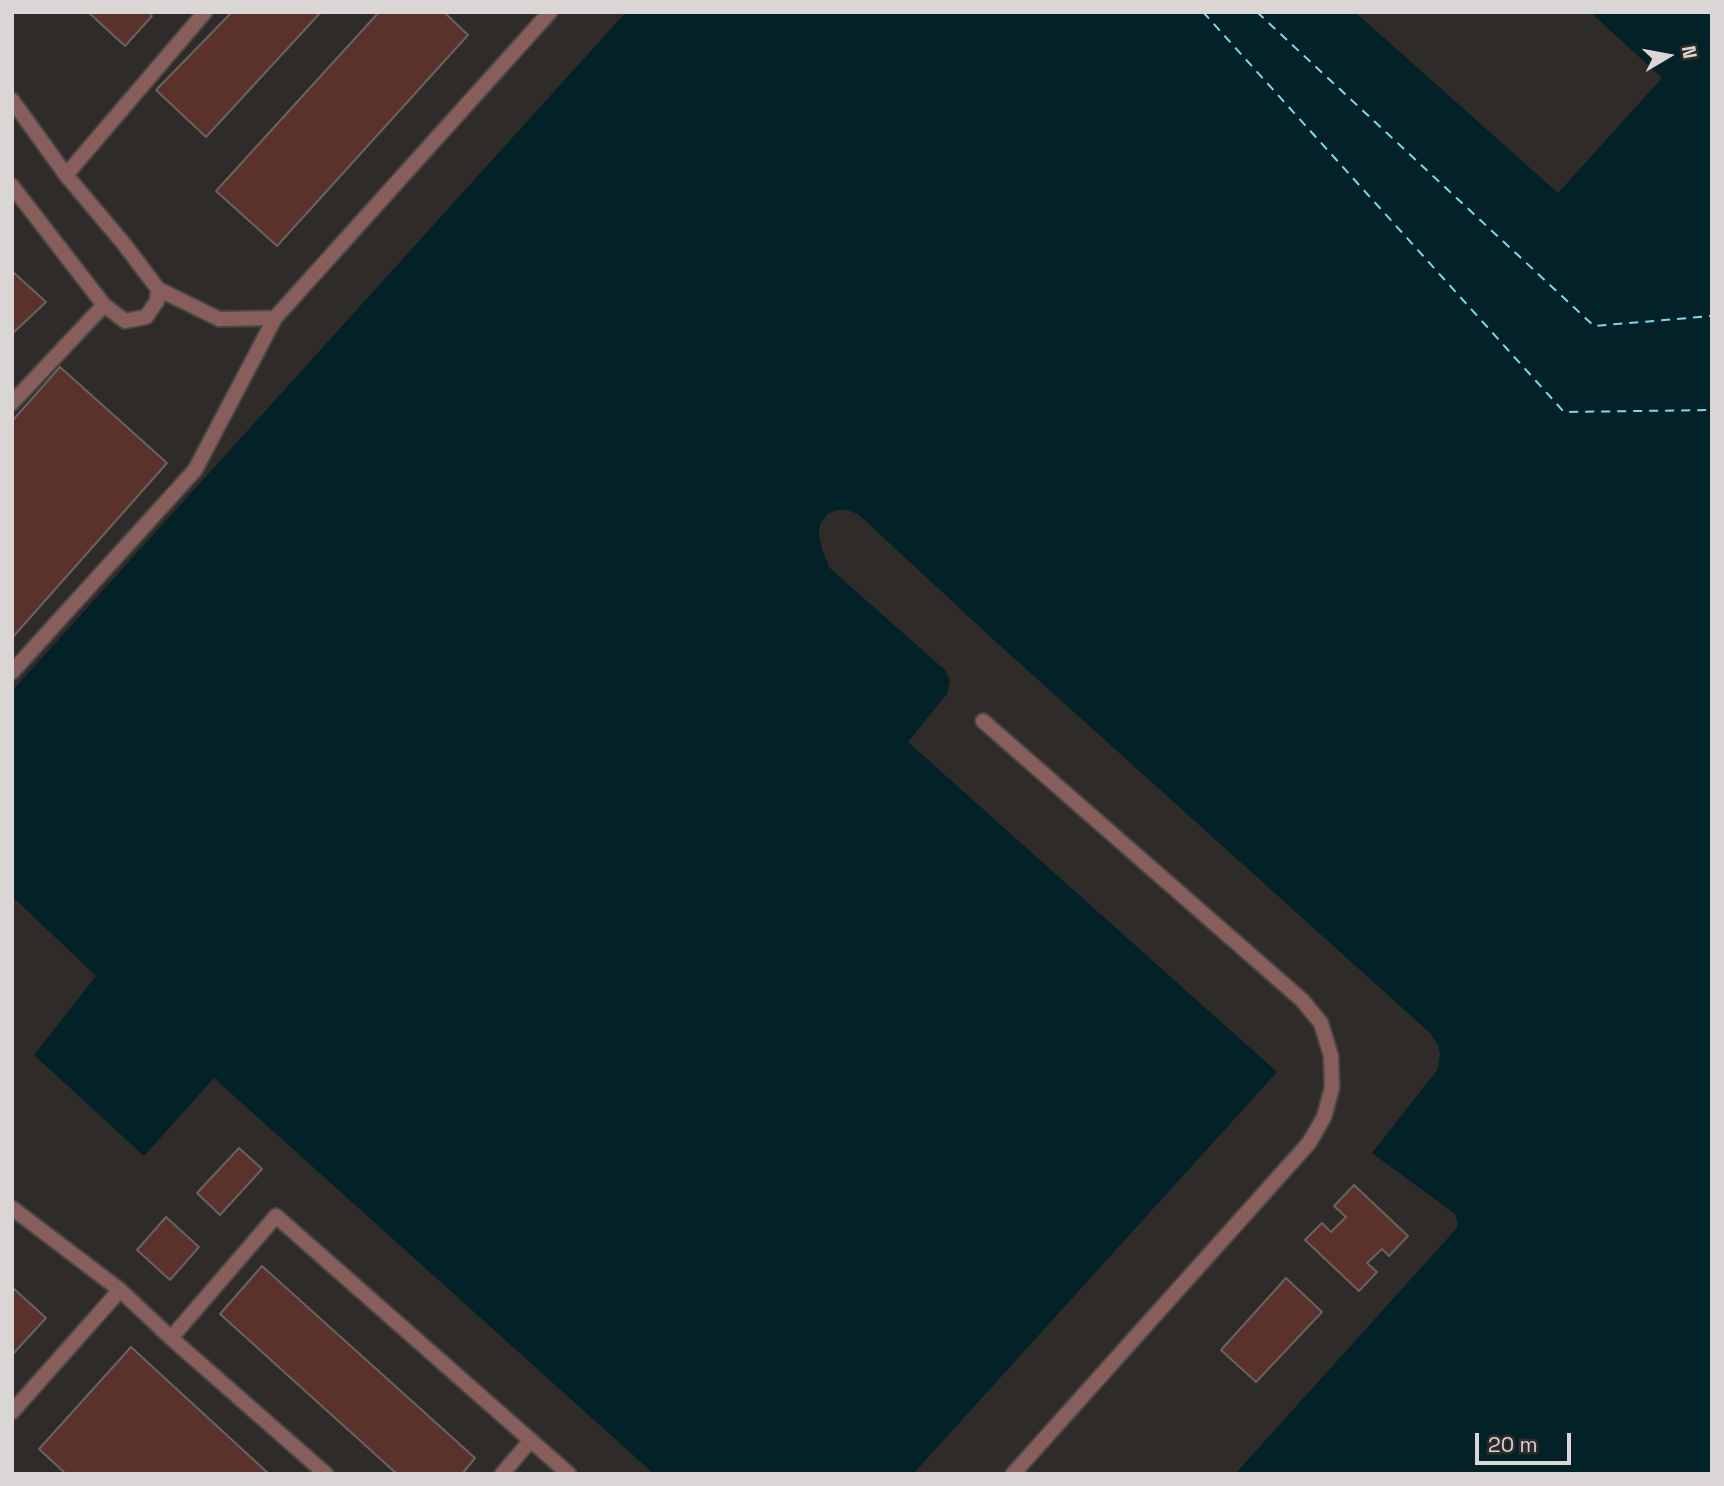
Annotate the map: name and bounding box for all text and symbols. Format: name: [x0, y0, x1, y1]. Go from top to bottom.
north arrow: [1633, 21, 1703, 91]
text: N: [1676, 44, 1703, 61]
scale bar: [1479, 1420, 1575, 1464]
text: 20 m: [1488, 1431, 1538, 1458]

